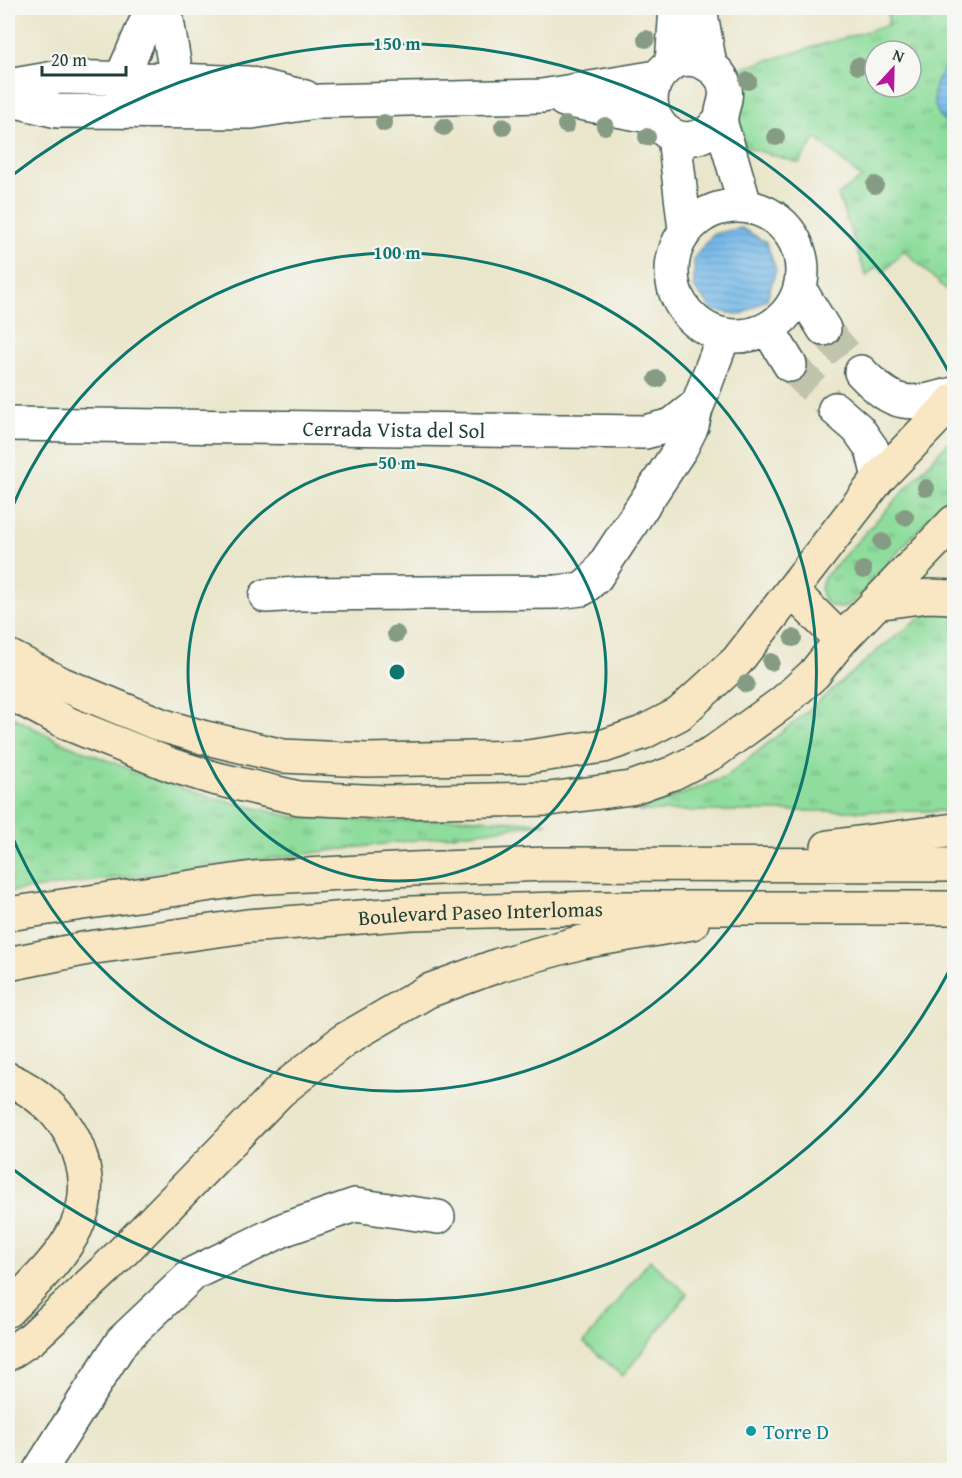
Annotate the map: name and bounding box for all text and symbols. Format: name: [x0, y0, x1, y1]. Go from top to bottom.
text: 150 m: [373, 30, 421, 57]
scale bar: [42, 39, 126, 77]
north arrow: [863, 39, 923, 99]
text: N: [889, 42, 908, 68]
text: 20 m: [51, 46, 87, 73]
text: 100 m: [373, 239, 421, 266]
street label: Cerrada Vista del Sol: [302, 412, 486, 445]
text: 50 m: [378, 449, 417, 476]
centre of rings: [387, 662, 407, 682]
street label: Boulevard Paseo Interlomas: [357, 892, 603, 933]
place label: Torre D: [763, 1416, 829, 1447]
marker: Torre D: [744, 1424, 758, 1438]

